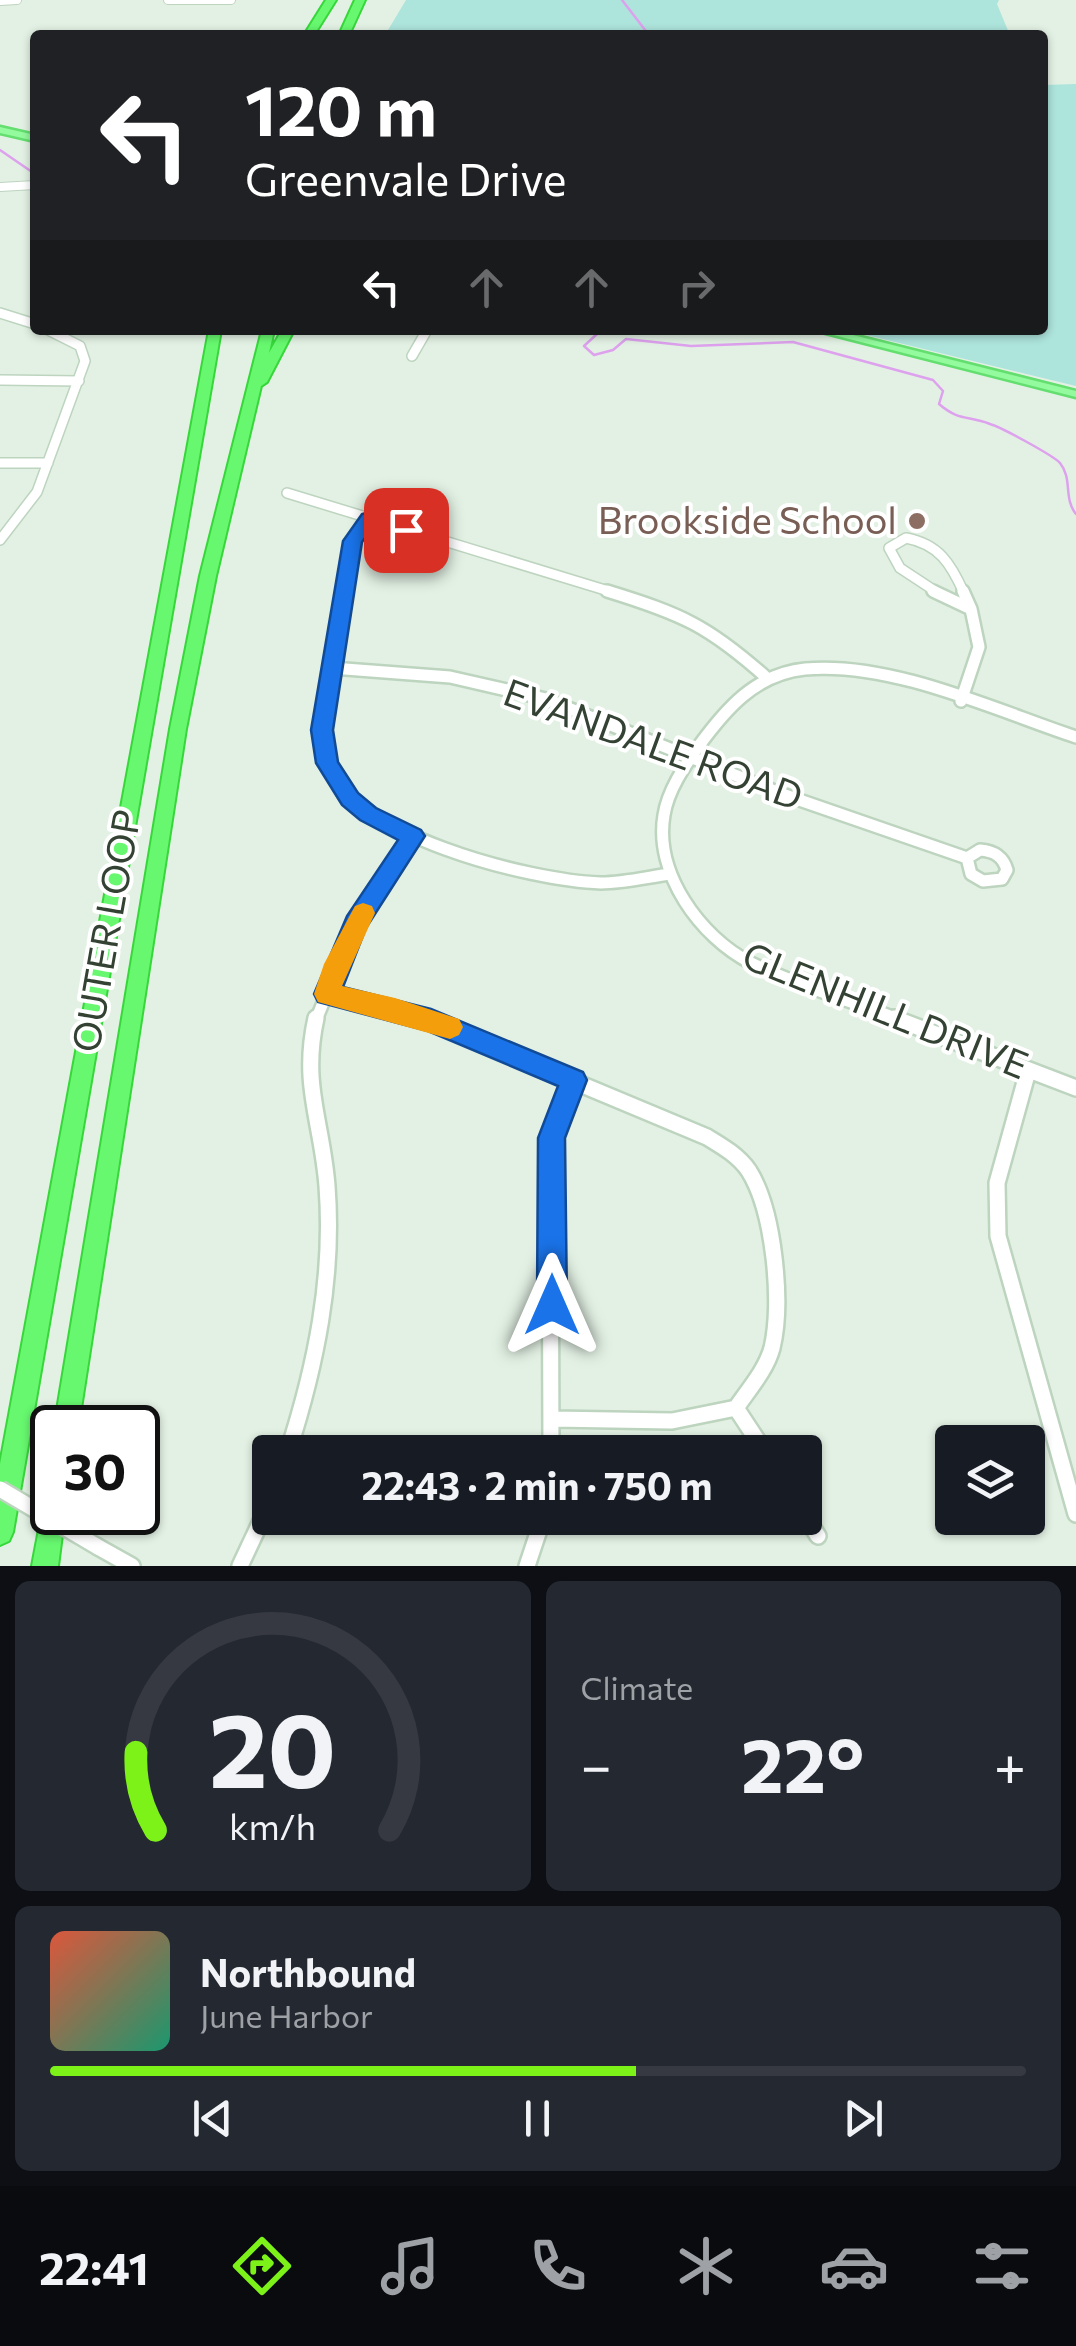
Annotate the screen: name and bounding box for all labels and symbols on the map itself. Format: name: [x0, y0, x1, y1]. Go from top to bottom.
pin: [364, 488, 449, 573]
place label: Brookside School: [598, 495, 897, 542]
marker: Brookside School: [906, 510, 928, 532]
street label: EVANDALE ROAD: [498, 667, 810, 818]
street label: OUTER LOOP: [60, 806, 149, 1056]
street label: GLENHILL DRIVE: [736, 930, 1035, 1087]
position arrow: [500, 1253, 604, 1357]
speed limit sign: 30: [30, 1405, 160, 1535]

